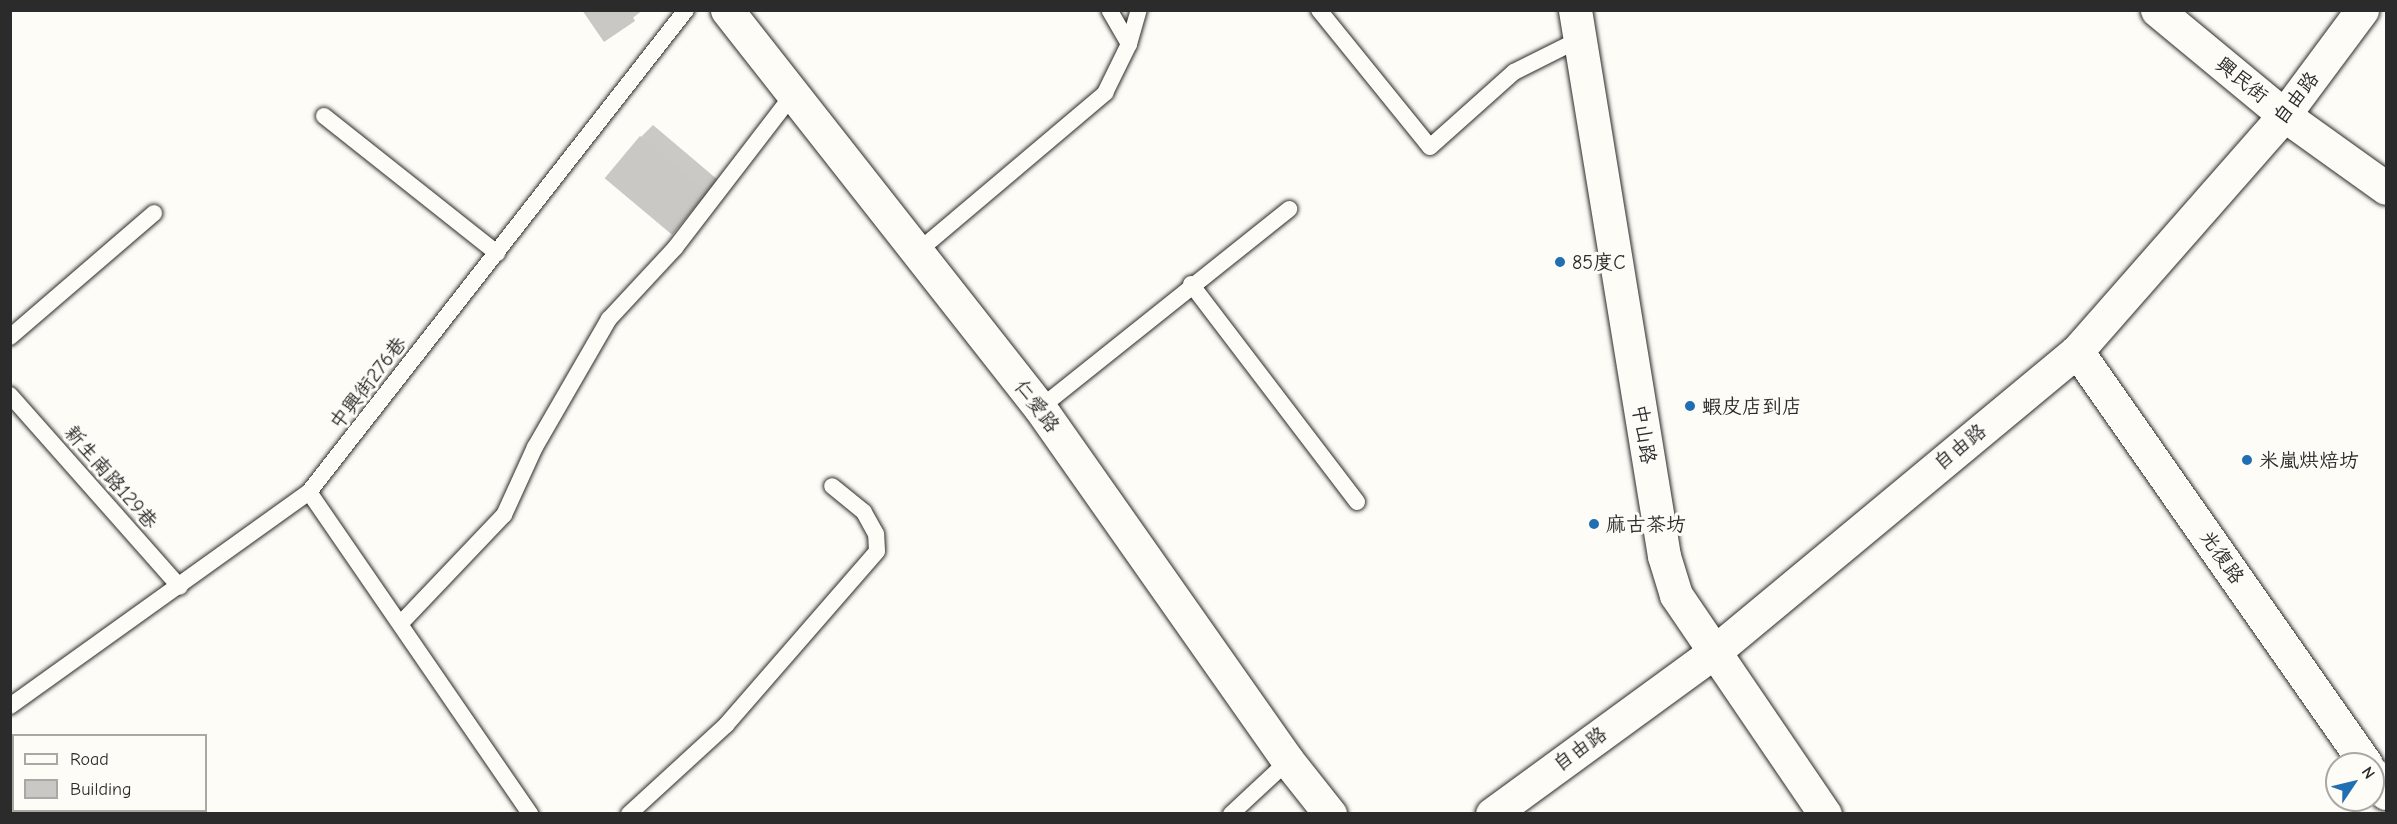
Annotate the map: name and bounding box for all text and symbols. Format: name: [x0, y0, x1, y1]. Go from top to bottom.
street label: 興民街: [2211, 52, 2273, 108]
street label: 自由路: [2268, 67, 2324, 129]
place label: 85度C: [1572, 250, 1625, 274]
marker: 85度C: [1553, 255, 1567, 269]
street label: 中興街276巷: [325, 332, 411, 434]
street label: 仁愛路: [1009, 375, 1065, 437]
place label: 蝦皮店到店: [1702, 394, 1802, 418]
marker: 蝦皮店到店: [1683, 399, 1697, 413]
street label: 中山路: [1627, 402, 1661, 466]
street label: 自由路: [1929, 419, 1991, 475]
street label: 新生南路129巷: [60, 420, 162, 534]
place label: 米嵐烘焙坊: [2259, 448, 2359, 472]
marker: 米嵐烘焙坊: [2240, 453, 2254, 467]
place label: 麻古茶坊: [1606, 512, 1686, 536]
marker: 麻古茶坊: [1587, 517, 1601, 531]
street label: 光復路: [2195, 526, 2249, 588]
street label: 自由路: [1549, 722, 1611, 776]
legend: [12, 734, 207, 812]
text: Road: [70, 749, 109, 770]
north arrow: [2325, 752, 2385, 812]
text: N: [2358, 763, 2378, 782]
text: Building: [70, 779, 132, 800]

